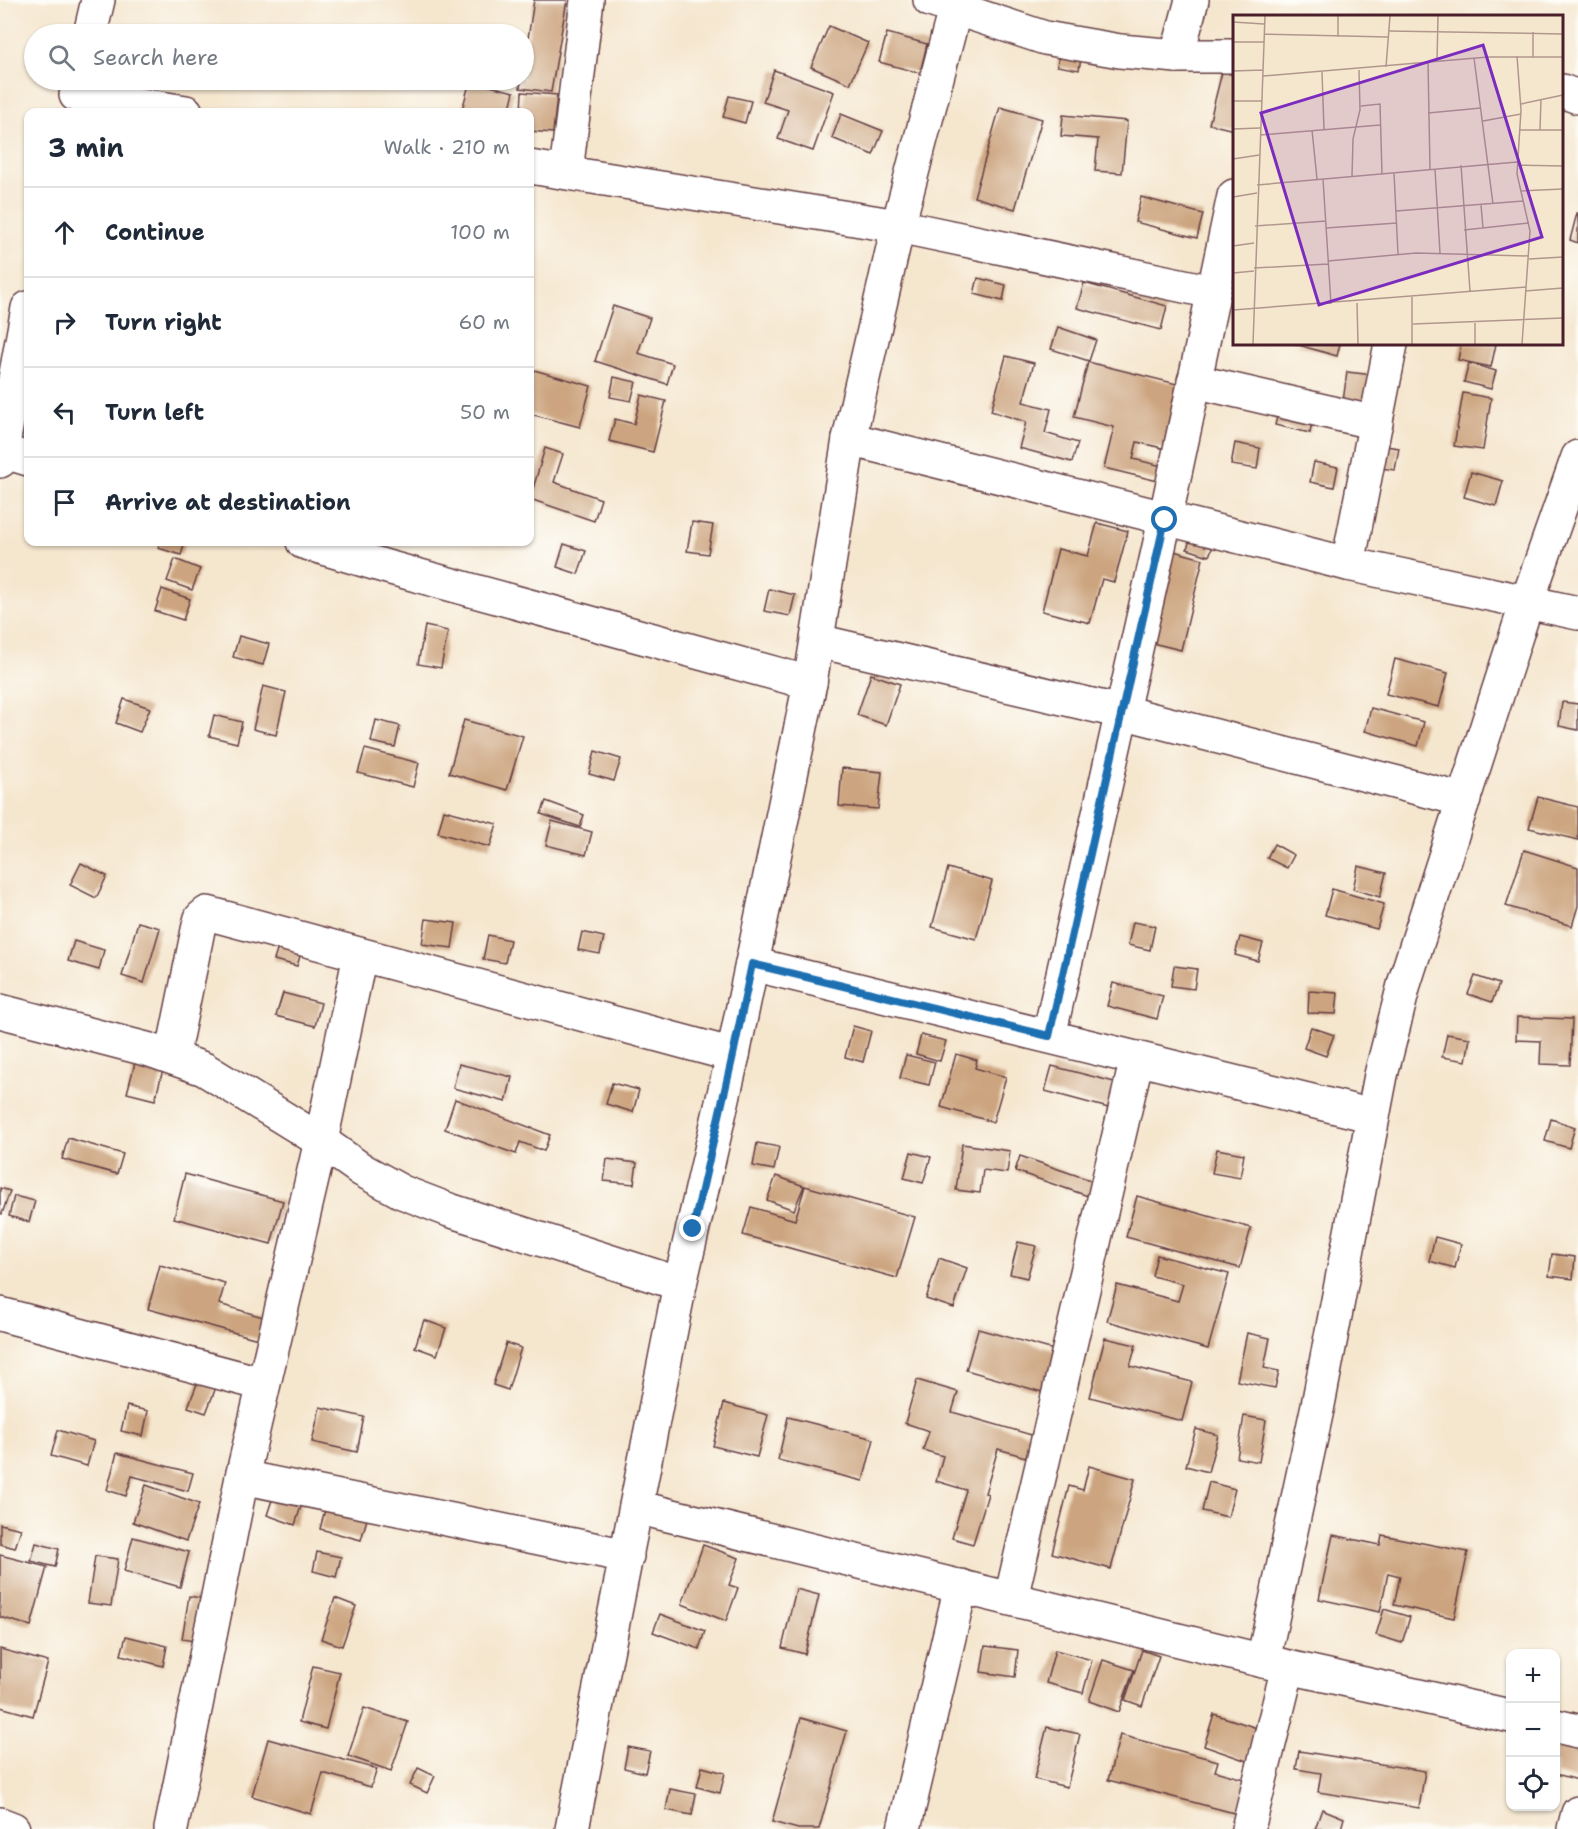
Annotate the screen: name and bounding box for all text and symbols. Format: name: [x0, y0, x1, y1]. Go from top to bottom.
inset map: [1233, 15, 1563, 345]
search box: [24, 24, 534, 90]
icon: search: [45, 41, 78, 74]
text: Search here: [93, 43, 219, 72]
text: 3 min: [48, 130, 124, 165]
text: Walk · 210 m: [384, 134, 510, 160]
icon: ahead: [48, 216, 81, 249]
text: Continue: [105, 218, 205, 247]
text: 100 m: [450, 219, 510, 245]
icon: right: [48, 306, 81, 339]
text: Turn right: [105, 308, 222, 337]
text: 60 m: [458, 309, 510, 335]
icon: left: [48, 396, 81, 429]
text: Turn left: [105, 398, 204, 427]
text: 50 m: [460, 399, 510, 425]
icon: arrive: [48, 486, 81, 519]
text: Arrive at destination: [105, 488, 351, 517]
route start: [1151, 506, 1177, 532]
route end: [679, 1215, 705, 1241]
map controls: [1506, 1649, 1560, 1811]
button: +: [1506, 1649, 1560, 1703]
button: −: [1506, 1703, 1560, 1757]
button: locate: [1506, 1757, 1560, 1811]

